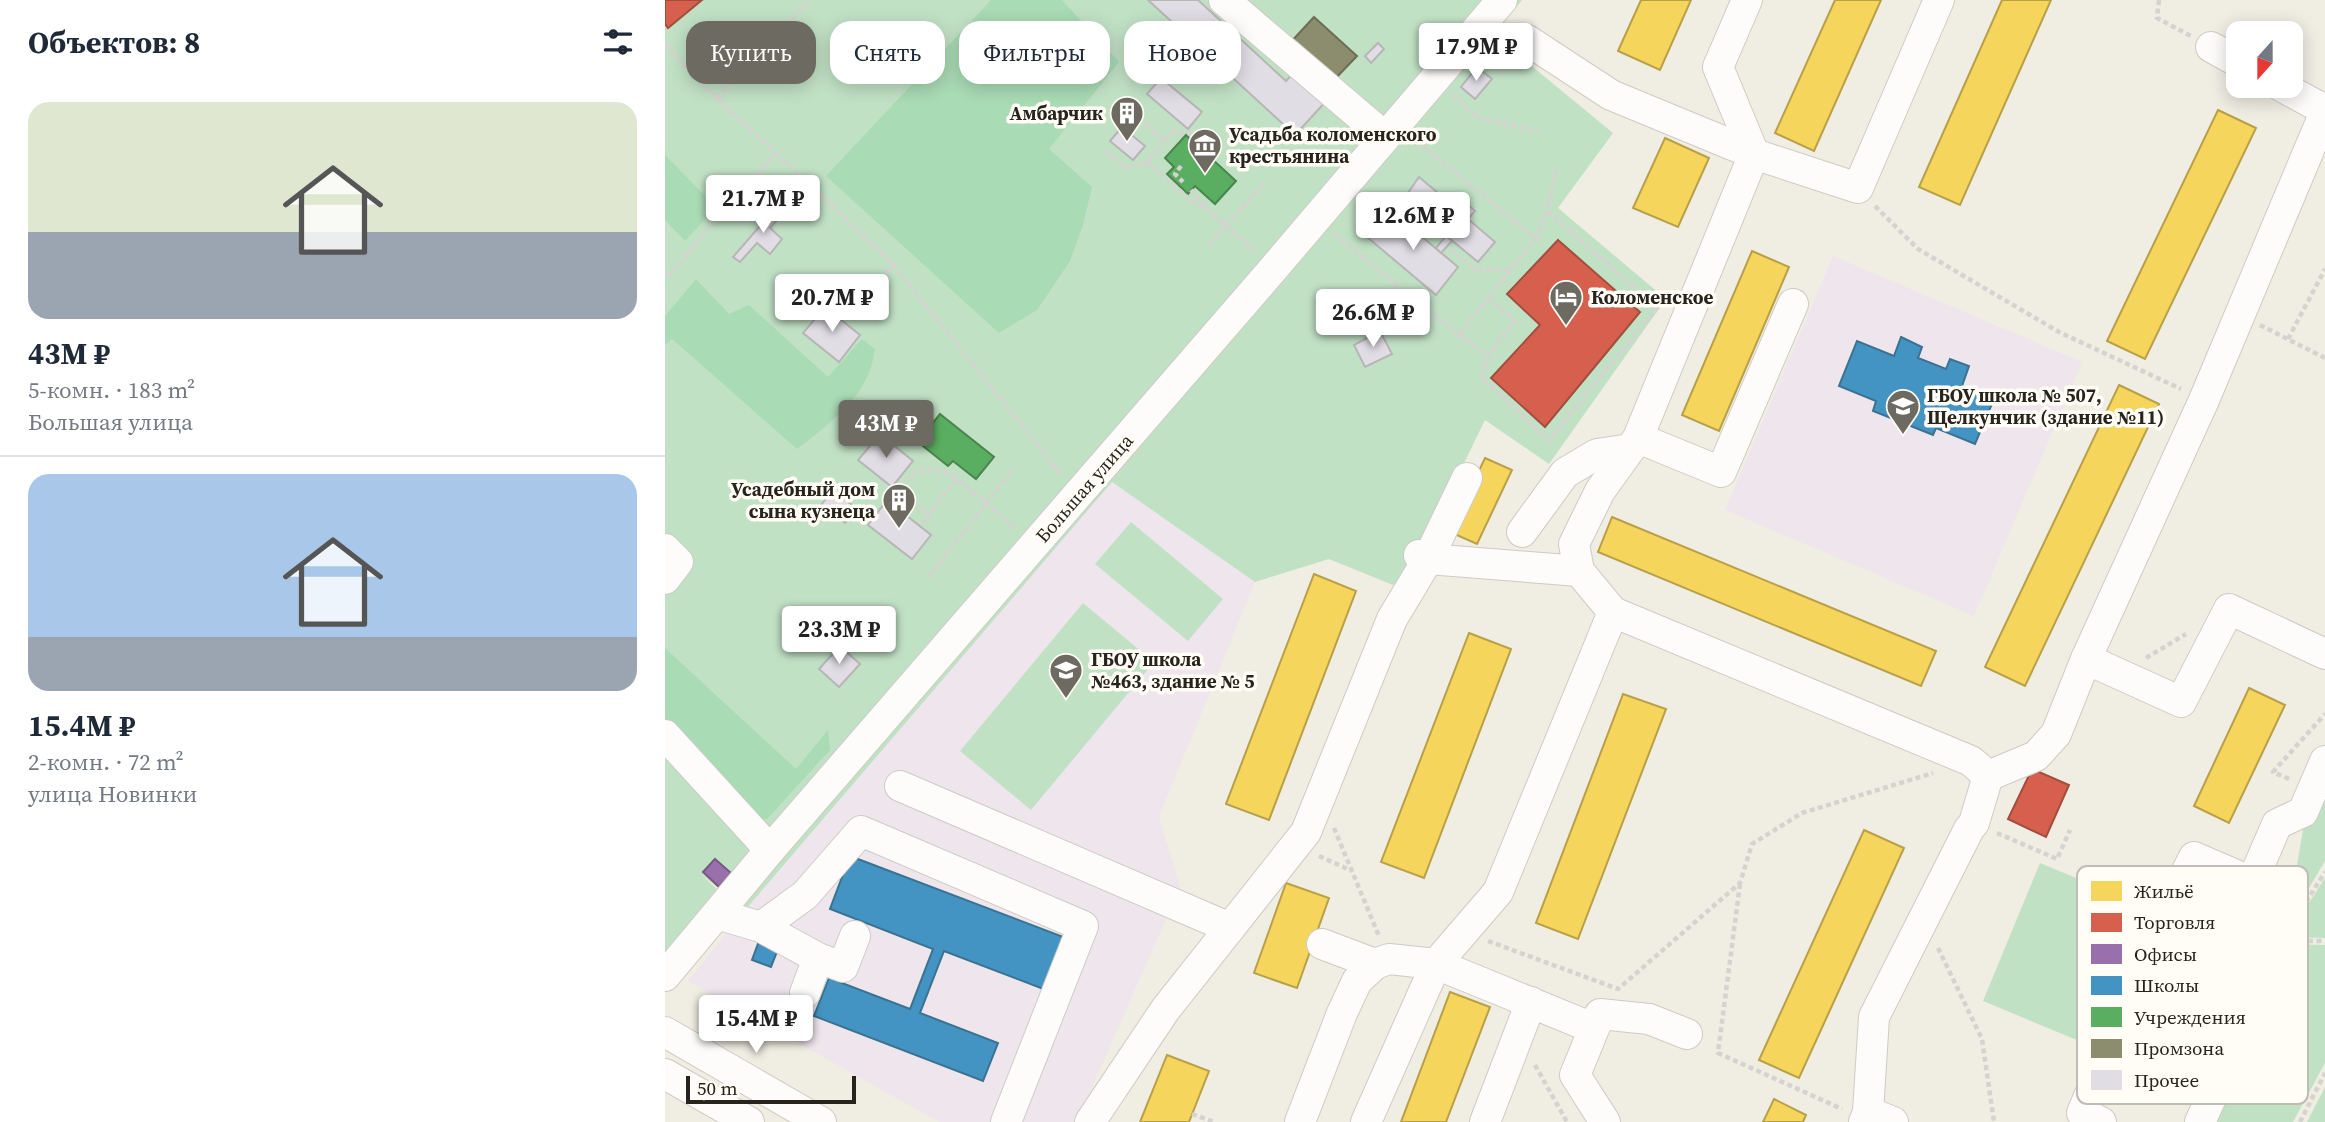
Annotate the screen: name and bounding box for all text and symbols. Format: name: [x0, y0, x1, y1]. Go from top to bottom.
chip: Купить: [686, 21, 816, 84]
chip: Снять: [830, 21, 945, 84]
chip: Фильтры: [959, 21, 1110, 84]
chip: Новое: [1124, 21, 1241, 84]
north arrow: [2226, 21, 2303, 98]
map controls: [2226, 21, 2303, 98]
text: Объектов: 8: [28, 22, 200, 63]
icon: filters: [599, 23, 637, 61]
pin: 17.9M ₽: [1411, 24, 1541, 83]
text: 17.9M ₽: [1435, 30, 1517, 62]
building icon: Амбарчик: [1108, 94, 1146, 143]
place label: Амбарчик: [1010, 100, 1104, 126]
place label: Усадьба коломенского крестьянина: [1229, 121, 1437, 169]
museum icon: Усадьба коломенского крестьянина: [1186, 126, 1224, 175]
icon: home: [270, 147, 396, 273]
pin: 21.7M ₽: [698, 176, 828, 235]
text: 21.7M ₽: [722, 182, 804, 214]
pin: 12.6M ₽: [1348, 192, 1478, 252]
text: 12.6M ₽: [1372, 199, 1454, 231]
pin: 20.7M ₽: [767, 274, 897, 334]
hotel icon: Коломенское: [1547, 278, 1585, 327]
text: 20.7M ₽: [791, 281, 873, 313]
place label: Коломенское: [1591, 284, 1714, 310]
pin: 26.6M ₽: [1308, 290, 1438, 349]
text: 26.6M ₽: [1332, 296, 1414, 328]
text: 43M ₽: [28, 333, 110, 374]
text: 5-комн. · 183 m²: [28, 374, 195, 406]
place label: ГБОУ школа № 507, Щелкунчик (здание №11): [1927, 382, 2164, 430]
school or university icon: ГБОУ школа № 507, Щелкунчик (здание №11): [1884, 387, 1922, 436]
pin: 43M ₽: [837, 400, 935, 460]
text: Большая улица: [28, 406, 193, 438]
text: 43M ₽: [855, 407, 917, 439]
street label: Большая улица: [1029, 428, 1139, 548]
place label: Усадебный дом сына кузнеца: [731, 476, 876, 524]
building icon: Усадебный дом сына кузнеца: [880, 481, 918, 530]
icon: home: [270, 519, 396, 645]
pin: 23.3M ₽: [774, 606, 904, 666]
text: 23.3M ₽: [798, 613, 880, 645]
place label: ГБОУ школа №463, здание № 5: [1091, 646, 1255, 694]
school or university icon: ГБОУ школа №463, здание № 5: [1047, 651, 1085, 700]
text: 15.4M ₽: [28, 705, 135, 746]
text: 2-комн. · 72 m²: [28, 746, 184, 778]
text: улица Новинки: [28, 778, 197, 810]
legend: [2077, 866, 2308, 1104]
text: Жильё: [2134, 878, 2194, 904]
text: Торговля: [2134, 909, 2215, 935]
text: Офисы: [2134, 941, 2197, 967]
text: Школы: [2134, 972, 2199, 998]
pin: 15.4M ₽: [691, 996, 821, 1055]
text: 15.4M ₽: [715, 1002, 797, 1034]
text: Учреждения: [2134, 1004, 2246, 1030]
text: Промзона: [2134, 1035, 2224, 1061]
text: Прочее: [2134, 1067, 2199, 1093]
scale bar: [686, 1073, 856, 1105]
text: 50 m: [697, 1075, 738, 1101]

